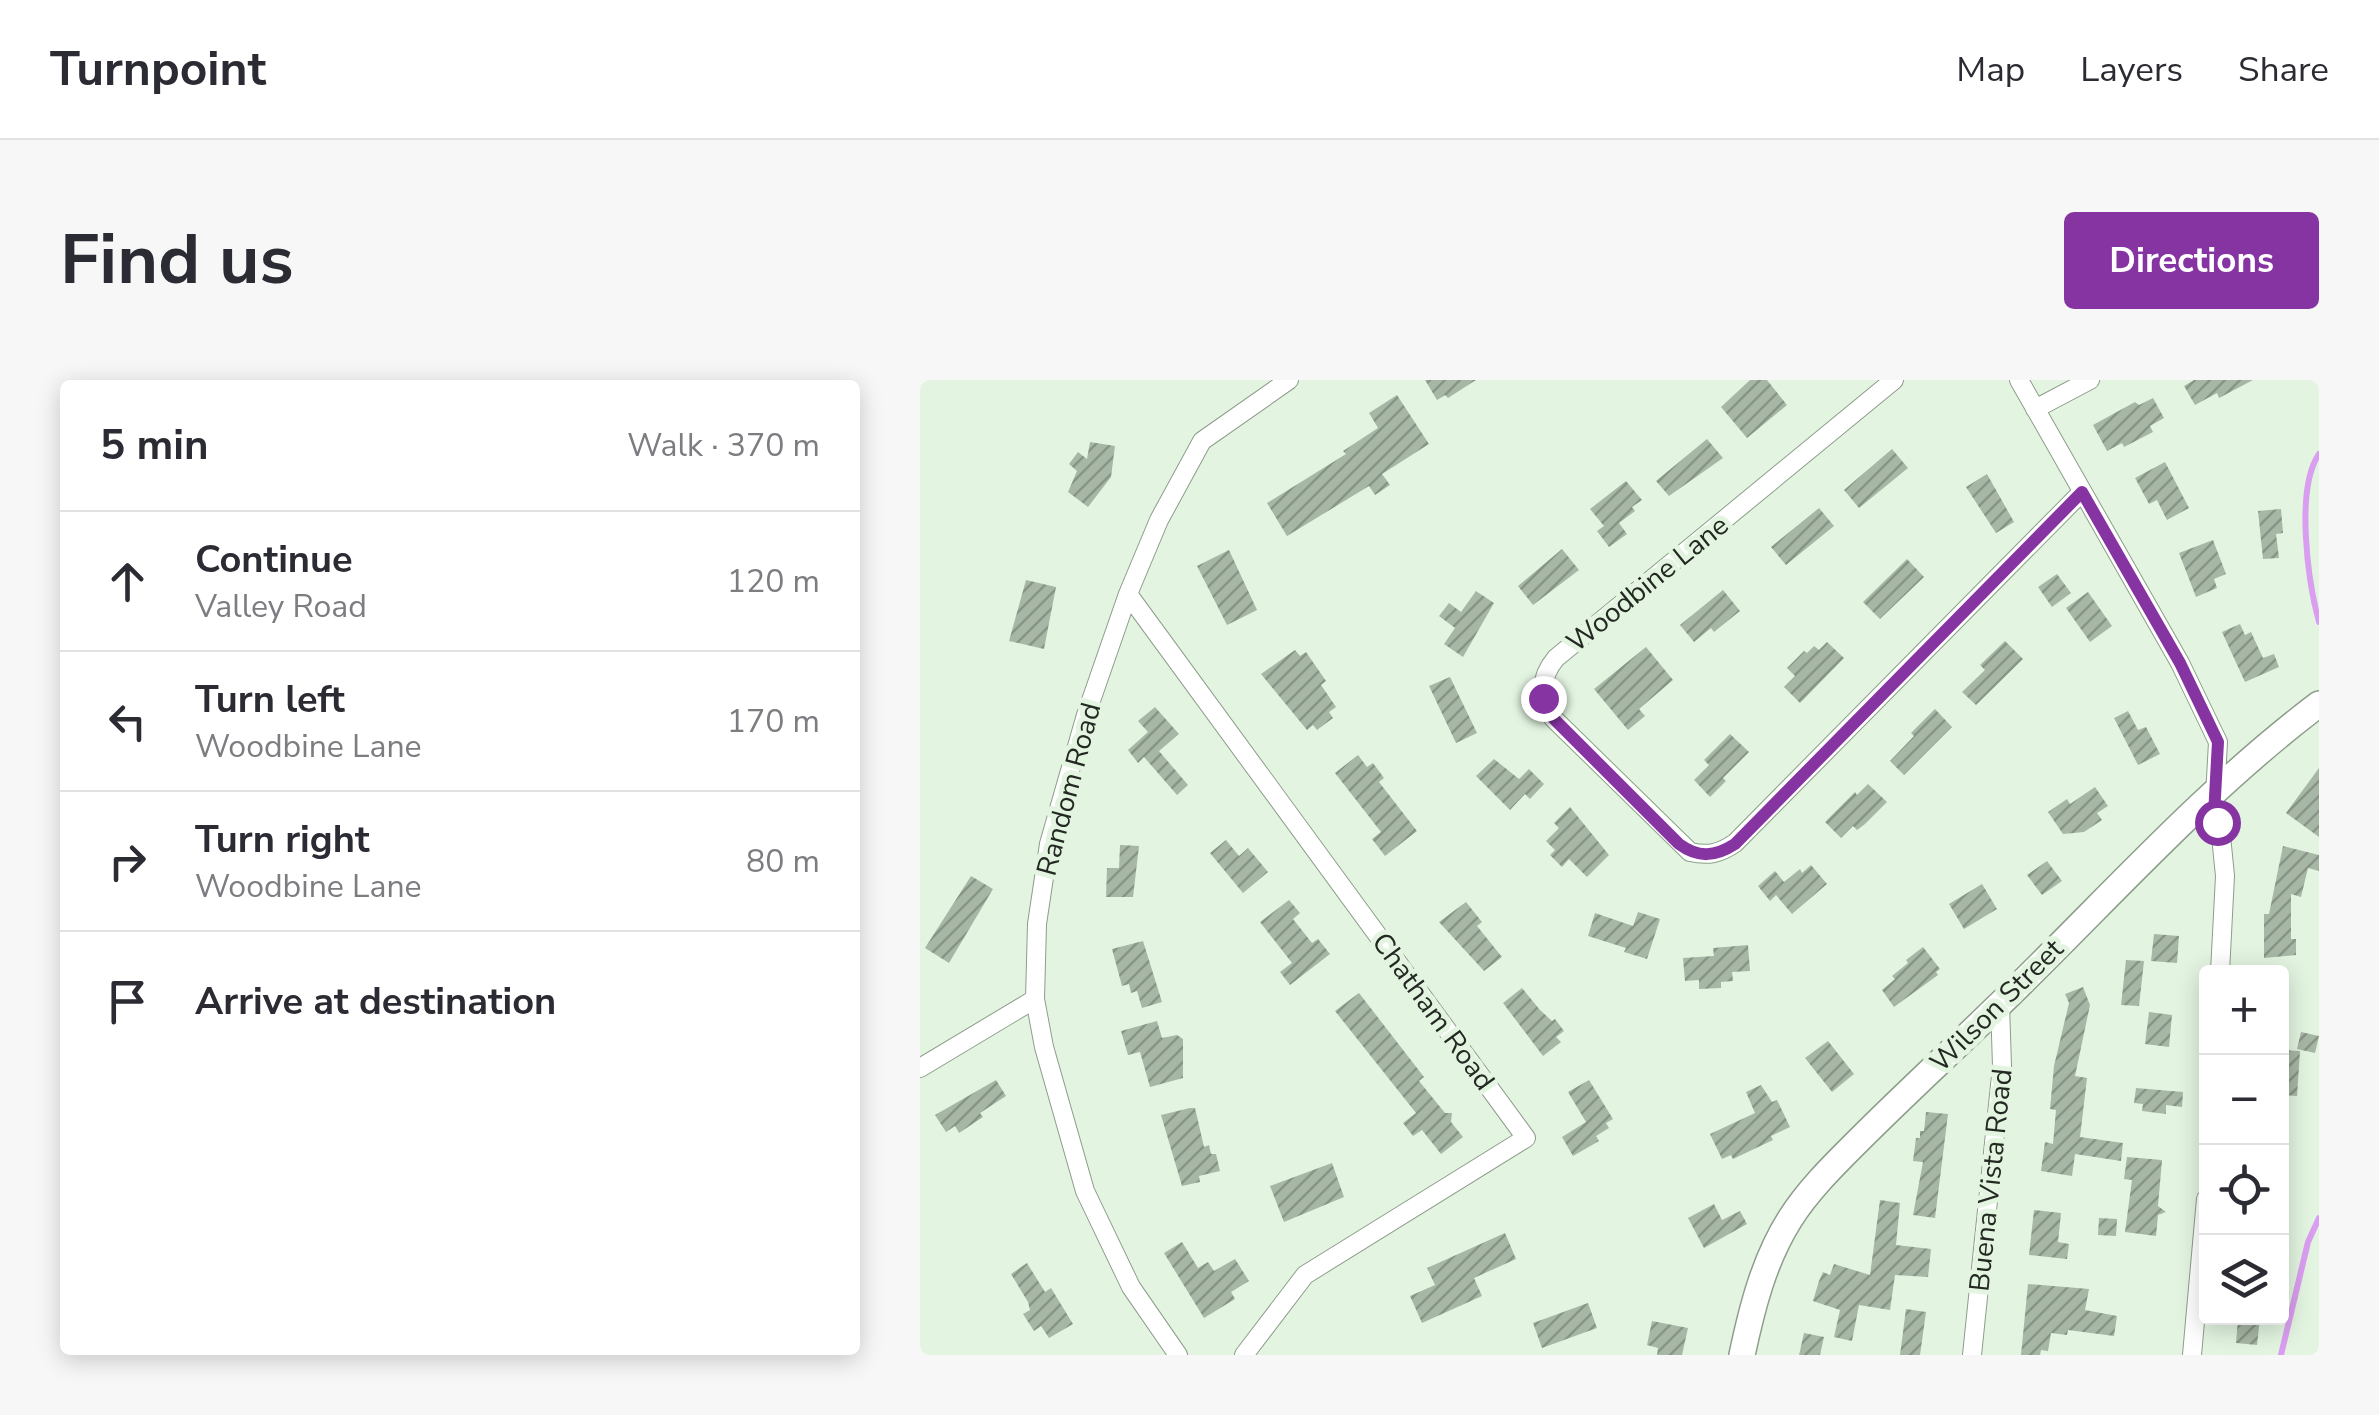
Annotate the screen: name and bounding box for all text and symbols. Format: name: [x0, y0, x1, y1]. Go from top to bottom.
text: Turnpoint: [50, 36, 266, 102]
text: Map: [1956, 46, 2025, 93]
text: Layers: [2080, 46, 2183, 93]
text: Share: [2238, 46, 2329, 93]
text: Find us: [60, 212, 294, 308]
button: Directions: [2064, 212, 2319, 309]
text: 5 min: [100, 417, 209, 474]
text: Walk · 370 m: [627, 424, 820, 467]
street label: Woodbine Lane: [1559, 507, 1737, 661]
text: Continue: [195, 534, 353, 585]
icon: ahead: [100, 554, 155, 609]
text: 120 m: [727, 560, 820, 603]
text: Valley Road: [195, 585, 367, 628]
text: Turn left: [195, 674, 345, 725]
route end: [1521, 676, 1567, 722]
icon: left: [100, 694, 155, 749]
street label: Random Road: [1028, 699, 1110, 880]
text: 170 m: [727, 700, 820, 743]
text: Woodbine Lane: [195, 725, 422, 768]
route start: [2195, 800, 2241, 846]
text: Turn right: [195, 814, 370, 865]
icon: right: [100, 834, 155, 889]
text: 80 m: [746, 840, 820, 883]
text: Woodbine Lane: [195, 865, 422, 908]
street label: Chatham Road: [1363, 925, 1503, 1098]
street label: Wilson Street: [1922, 931, 2072, 1081]
map controls: [2199, 965, 2289, 1325]
button: +: [2199, 965, 2289, 1055]
icon: arrive: [100, 974, 155, 1029]
text: Arrive at destination: [195, 976, 556, 1027]
button: −: [2199, 1055, 2289, 1145]
street label: Buena Vista Road: [1960, 1067, 2022, 1293]
button: locate: [2199, 1145, 2289, 1235]
button: layers: [2199, 1235, 2289, 1325]

